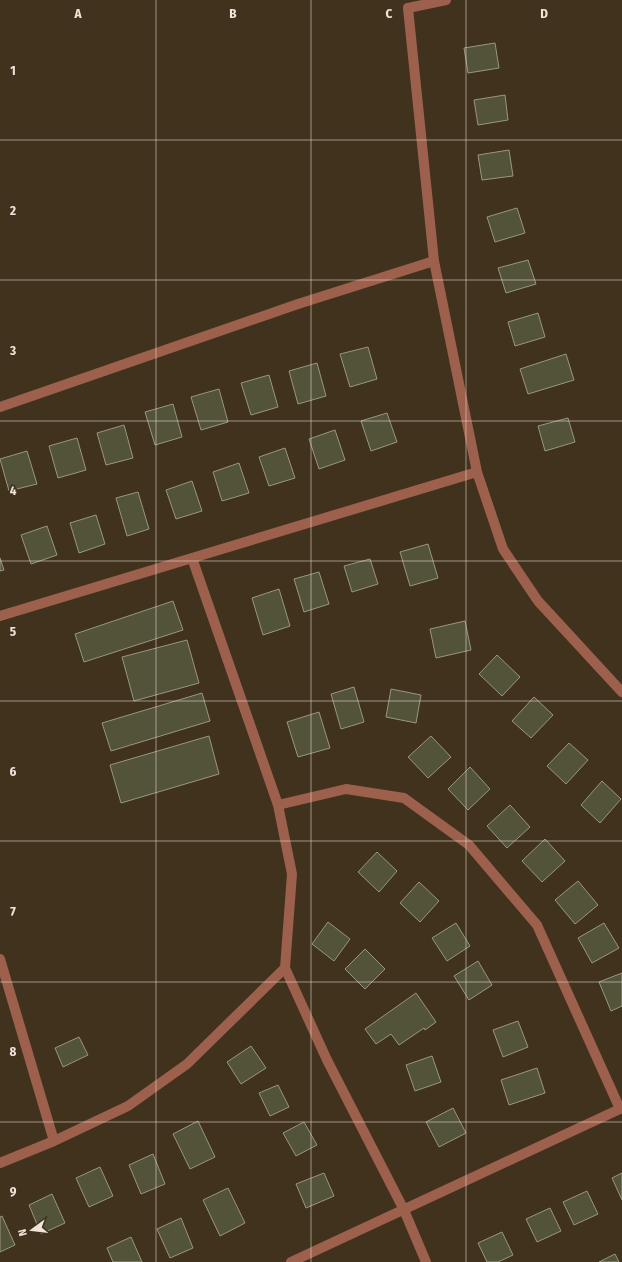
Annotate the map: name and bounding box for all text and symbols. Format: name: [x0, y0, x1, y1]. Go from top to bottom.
text: A: [73, 6, 82, 21]
text: B: [229, 6, 237, 21]
text: C: [386, 6, 393, 21]
text: D: [540, 6, 548, 21]
text: 1: [10, 63, 16, 78]
text: 2: [9, 203, 16, 218]
text: 3: [9, 343, 16, 358]
text: 4: [10, 483, 17, 498]
text: 5: [10, 624, 16, 639]
text: 6: [10, 764, 17, 779]
text: 7: [10, 904, 16, 919]
text: 8: [10, 1044, 17, 1059]
text: 9: [10, 1184, 17, 1199]
north arrow: [12, 1210, 52, 1250]
text: N: [16, 1228, 30, 1237]

